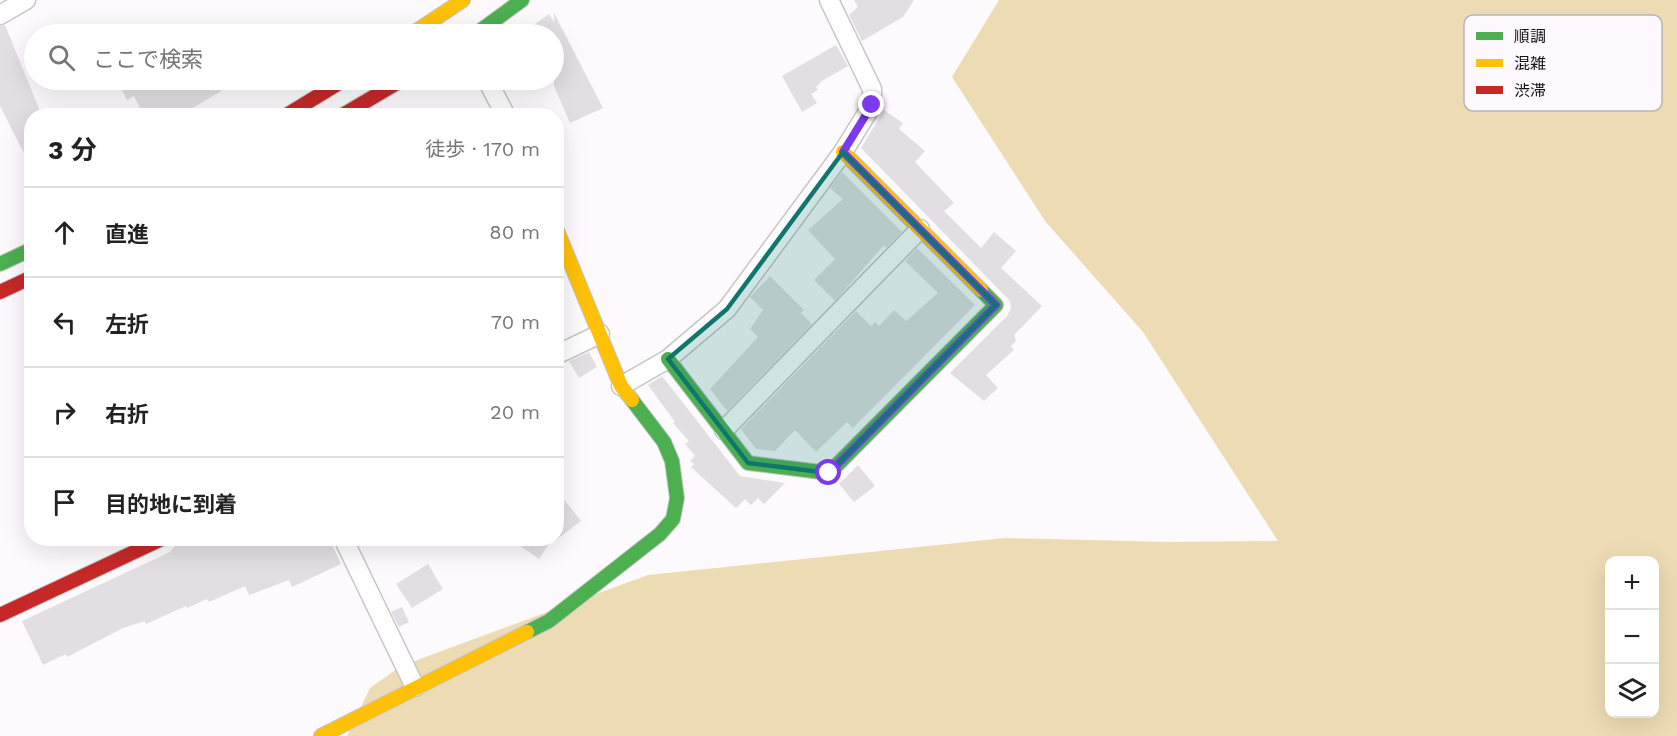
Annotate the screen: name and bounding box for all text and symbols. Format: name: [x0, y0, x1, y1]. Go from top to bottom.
legend: [1464, 15, 1662, 111]
search box: [24, 24, 564, 90]
text: 順調: [1514, 27, 1546, 46]
icon: search: [45, 41, 78, 74]
text: ここで検索: [93, 47, 203, 72]
text: 混雑: [1514, 54, 1546, 73]
text: 渋滞: [1514, 81, 1546, 100]
route end: [858, 91, 884, 117]
text: 3 分: [48, 135, 97, 165]
text: 徒歩 · 170 m: [425, 137, 540, 161]
icon: ahead: [48, 216, 81, 249]
text: 80 m: [489, 220, 540, 244]
text: 直進: [105, 222, 149, 247]
icon: left: [48, 306, 81, 339]
text: 70 m: [491, 310, 540, 334]
text: 左折: [105, 312, 149, 337]
icon: right: [48, 396, 81, 429]
text: 20 m: [490, 400, 540, 424]
text: 右折: [105, 402, 149, 427]
route start: [815, 459, 841, 485]
icon: arrive: [48, 486, 81, 519]
text: 目的地に到着: [105, 492, 237, 517]
map controls: [1605, 556, 1659, 718]
button: +: [1605, 556, 1659, 610]
button: −: [1605, 610, 1659, 664]
button: layers: [1605, 664, 1659, 718]

